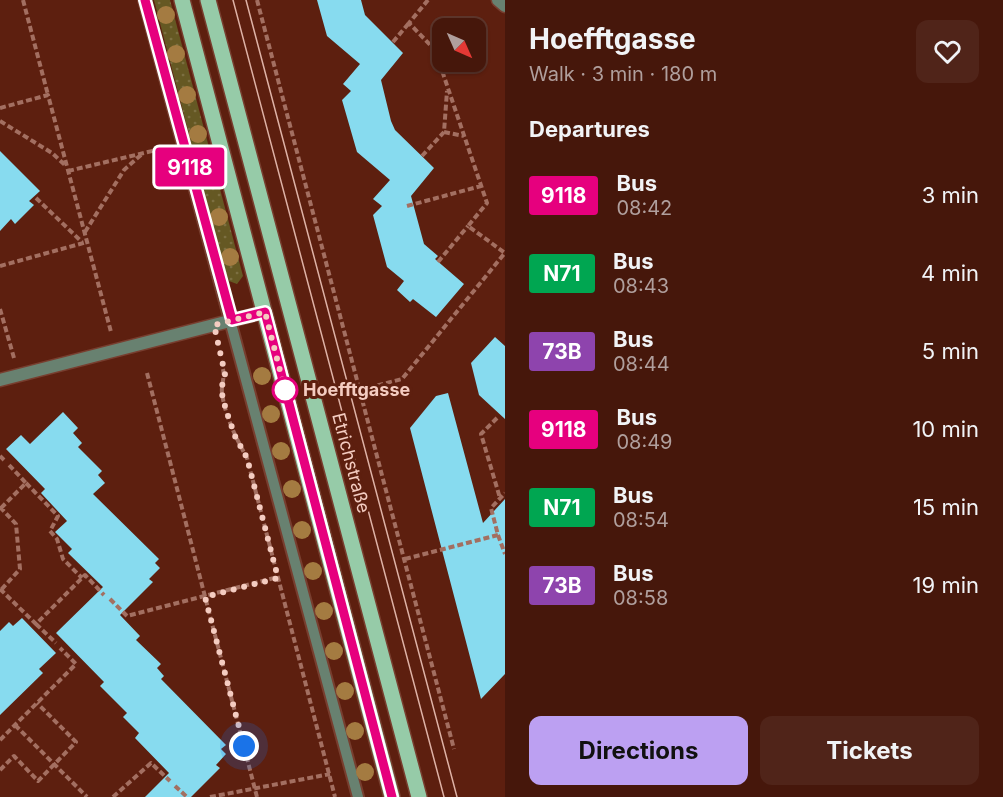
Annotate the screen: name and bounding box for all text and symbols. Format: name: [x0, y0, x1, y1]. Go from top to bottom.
north arrow: [432, 18, 486, 72]
map controls: [432, 18, 486, 72]
button: heart: [916, 20, 979, 83]
text: Hoefftgasse: [529, 22, 696, 56]
text: Walk · 3 min · 180 m: [529, 62, 717, 86]
text: Departures: [529, 116, 650, 142]
line badge: 9118: [148, 148, 232, 186]
text: 9118: [167, 155, 213, 180]
text: Bus: [616, 170, 657, 196]
text: 3 min: [922, 182, 979, 208]
text: 9118: [541, 183, 586, 208]
text: 08:42: [616, 196, 672, 220]
text: Bus: [613, 248, 654, 274]
text: 4 min: [921, 260, 979, 286]
text: N71: [543, 261, 581, 286]
text: 08:43: [613, 274, 669, 298]
text: Bus: [613, 326, 654, 352]
text: 5 min: [922, 338, 979, 364]
text: 73B: [542, 339, 582, 364]
text: 08:44: [613, 352, 670, 376]
marker: Hoefftgasse: [272, 377, 298, 403]
place label: Hoefftgasse: [303, 379, 410, 400]
text: Bus: [616, 404, 657, 430]
street label: Etrichstraße: [328, 410, 375, 515]
text: 10 min: [912, 416, 979, 442]
text: 9118: [541, 417, 586, 442]
text: 08:49: [616, 430, 673, 454]
text: Bus: [613, 482, 654, 508]
text: 15 min: [913, 494, 979, 520]
text: N71: [543, 495, 581, 520]
text: 08:54: [613, 508, 669, 532]
text: Bus: [613, 560, 654, 586]
text: 19 min: [913, 572, 979, 598]
text: 73B: [542, 573, 582, 598]
text: 08:58: [613, 586, 668, 610]
button: Directions: [529, 716, 748, 785]
button: Tickets: [760, 716, 979, 785]
your location: [229, 731, 259, 761]

